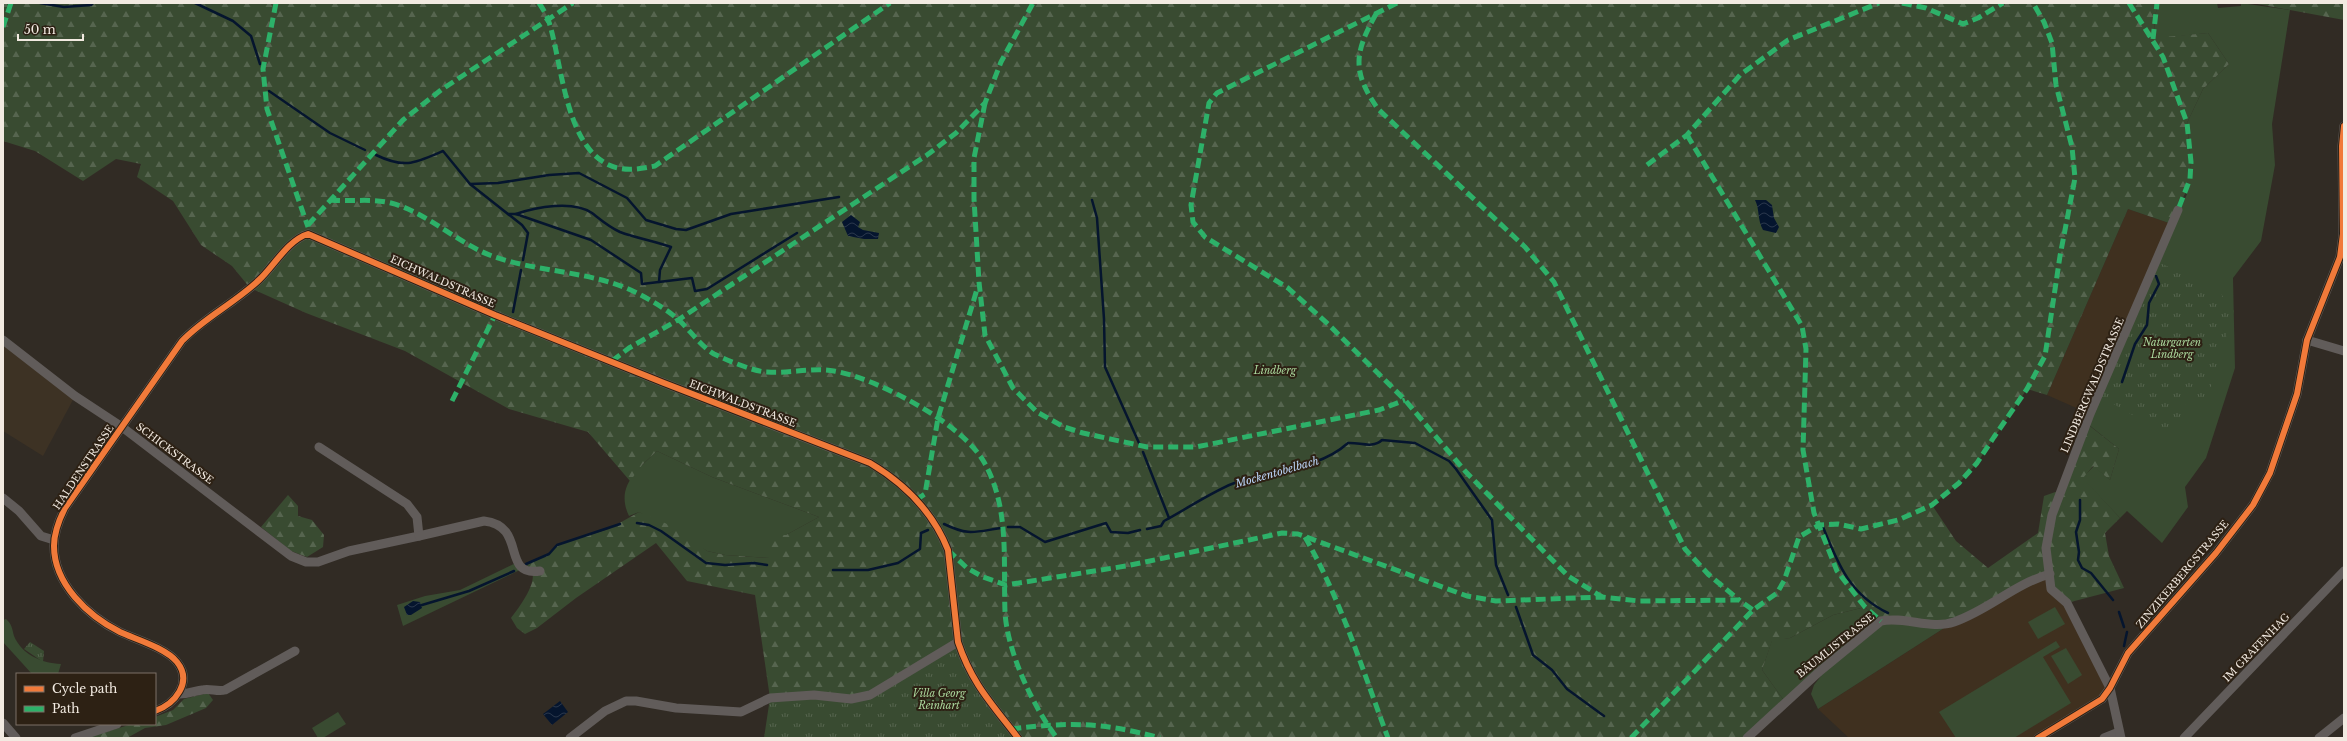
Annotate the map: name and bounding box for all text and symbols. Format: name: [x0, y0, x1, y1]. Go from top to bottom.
scale bar: [18, 16, 83, 42]
text: 50 m: [24, 22, 56, 37]
street label: EICHWALDSTRASSE: [388, 252, 497, 311]
street label: LINDBERGWALDSTRASSE: [2058, 316, 2127, 455]
park label: Naturgarten Lindberg: [2142, 336, 2201, 361]
park label: Lindberg: [1253, 364, 1297, 377]
street label: EICHWALDSTRASSE: [687, 377, 798, 430]
street label: SCHICKSTRASSE: [133, 420, 216, 487]
street label: HALDENSTRASSE: [50, 422, 117, 512]
water label: Mockentobelbach: [1233, 453, 1320, 491]
street label: ZINZIKERBERGSTRASSE: [2133, 518, 2231, 631]
street label: BÄUMLISTRASSE: [1793, 609, 1877, 681]
street label: IM GRAFENHAG: [2220, 610, 2293, 684]
legend: [16, 673, 156, 725]
text: Cycle path: [52, 681, 117, 696]
park label: Villa Georg Reinhart: [912, 687, 966, 712]
text: Path: [52, 701, 80, 716]

